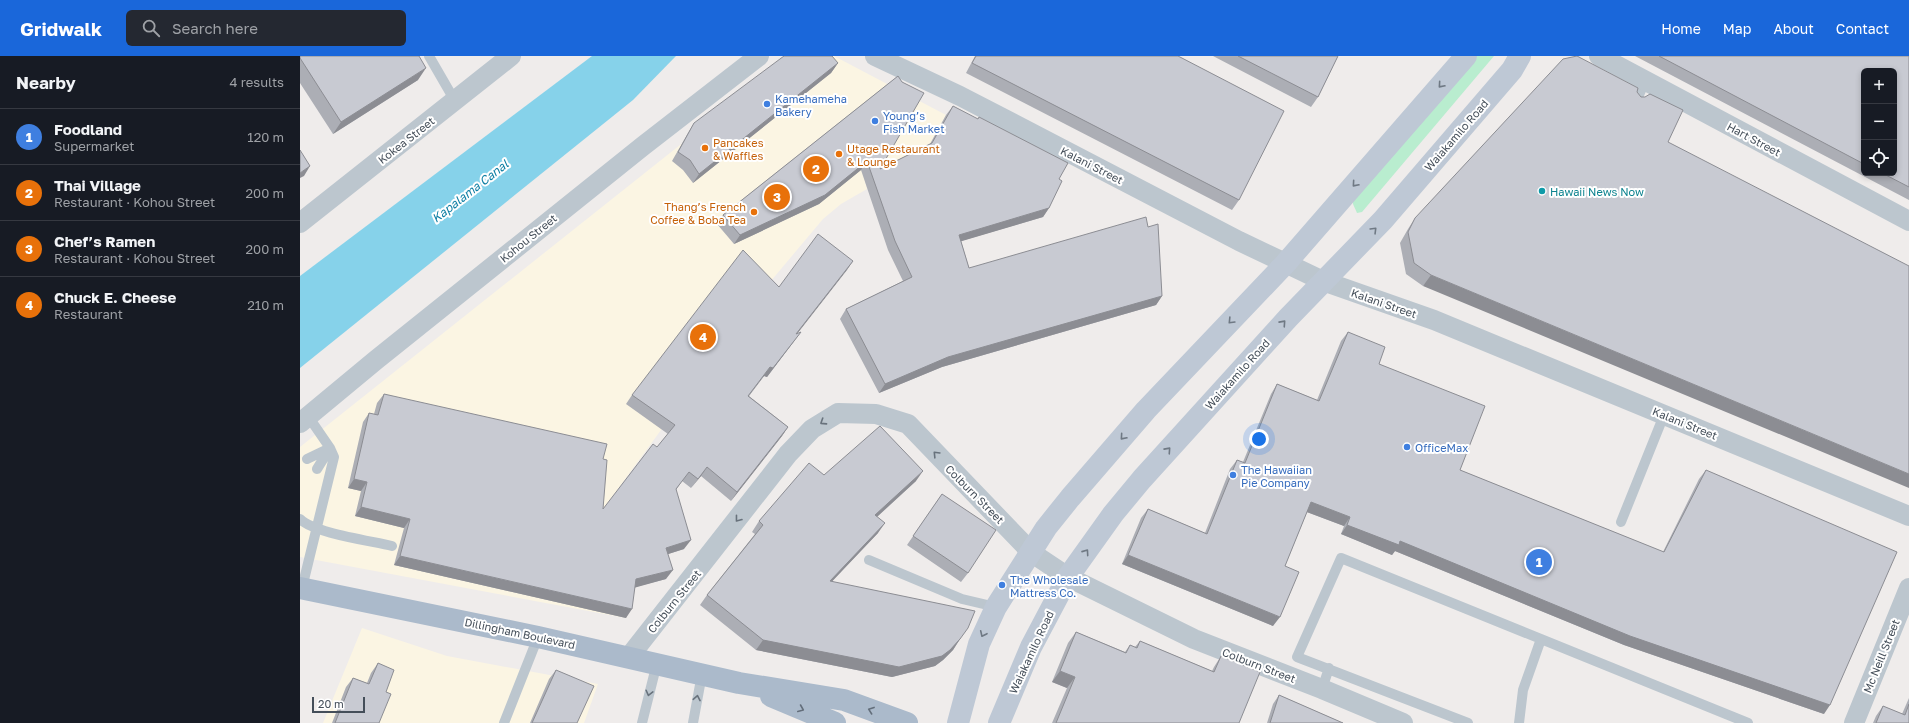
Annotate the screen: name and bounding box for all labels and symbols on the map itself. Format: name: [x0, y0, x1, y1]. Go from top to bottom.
one-way arrow: [1438, 81, 1445, 88]
place label: Kamehameha Bakery: [775, 92, 847, 118]
street label: Waiakamilo Road: [1421, 97, 1491, 173]
marker: Kamehameha Bakery: [762, 99, 772, 109]
place label: Young’s Fish Market: [883, 109, 945, 135]
street label: Kokea Street: [375, 114, 437, 166]
marker: Young’s Fish Market: [870, 116, 880, 126]
street label: Hart Street: [1725, 119, 1783, 159]
place label: Pancakes & Waffles: [713, 136, 764, 162]
place label: Utage Restaurant & Lounge: [847, 142, 940, 168]
marker: Pancakes & Waffles: [700, 143, 710, 153]
street label: Kalani Street: [1059, 144, 1125, 186]
marker: Utage Restaurant & Lounge: [834, 149, 844, 159]
pin: 2: [803, 154, 829, 184]
water label: Kapalama Canal: [429, 156, 512, 226]
one-way arrow: [1353, 179, 1360, 186]
pin: 3: [764, 182, 790, 212]
place label: Hawaii News Now: [1550, 185, 1644, 198]
marker: Hawaii News Now: [1537, 186, 1547, 196]
place label: Thang’s French Coffee & Boba Tea: [650, 200, 746, 226]
marker: Thang’s French Coffee & Boba Tea: [749, 207, 759, 217]
street label: Kohou Street: [497, 211, 559, 265]
one-way arrow: [1369, 227, 1377, 235]
street label: Kalani Street: [1350, 286, 1418, 320]
one-way arrow: [1228, 316, 1236, 324]
one-way arrow: [1279, 320, 1286, 328]
pin: 4: [690, 322, 716, 352]
street label: Waiakamilo Road: [1202, 336, 1272, 412]
street label: Kalani Street: [1651, 404, 1719, 442]
one-way arrow: [820, 417, 827, 424]
your location: [1249, 429, 1269, 449]
one-way arrow: [1120, 432, 1127, 439]
place label: OfficeMax: [1415, 441, 1468, 454]
marker: OfficeMax: [1402, 442, 1412, 452]
one-way arrow: [1163, 447, 1170, 455]
one-way arrow: [933, 451, 941, 459]
street label: Colburn Street: [943, 462, 1007, 526]
place label: The Hawaiian Pie Company: [1241, 463, 1312, 489]
marker: The Hawaiian Pie Company: [1228, 470, 1238, 480]
one-way arrow: [736, 515, 743, 522]
pin: 1: [1526, 547, 1552, 577]
one-way arrow: [1081, 549, 1088, 556]
street label: Colburn Street: [645, 567, 703, 635]
place label: The Wholesale Mattress Co.: [1010, 573, 1088, 599]
marker: The Wholesale Mattress Co.: [997, 580, 1007, 590]
street label: Waiakamilo Road: [1006, 608, 1056, 696]
street label: Dillingham Boulevard: [463, 615, 577, 651]
street label: Mc Neill Street: [1860, 617, 1902, 695]
one-way arrow: [980, 630, 988, 638]
street label: Colburn Street: [1221, 645, 1297, 685]
one-way arrow: [646, 690, 654, 696]
scale bar: [312, 695, 365, 714]
one-way arrow: [693, 695, 701, 702]
one-way arrow: [797, 704, 804, 712]
one-way arrow: [867, 706, 874, 714]

